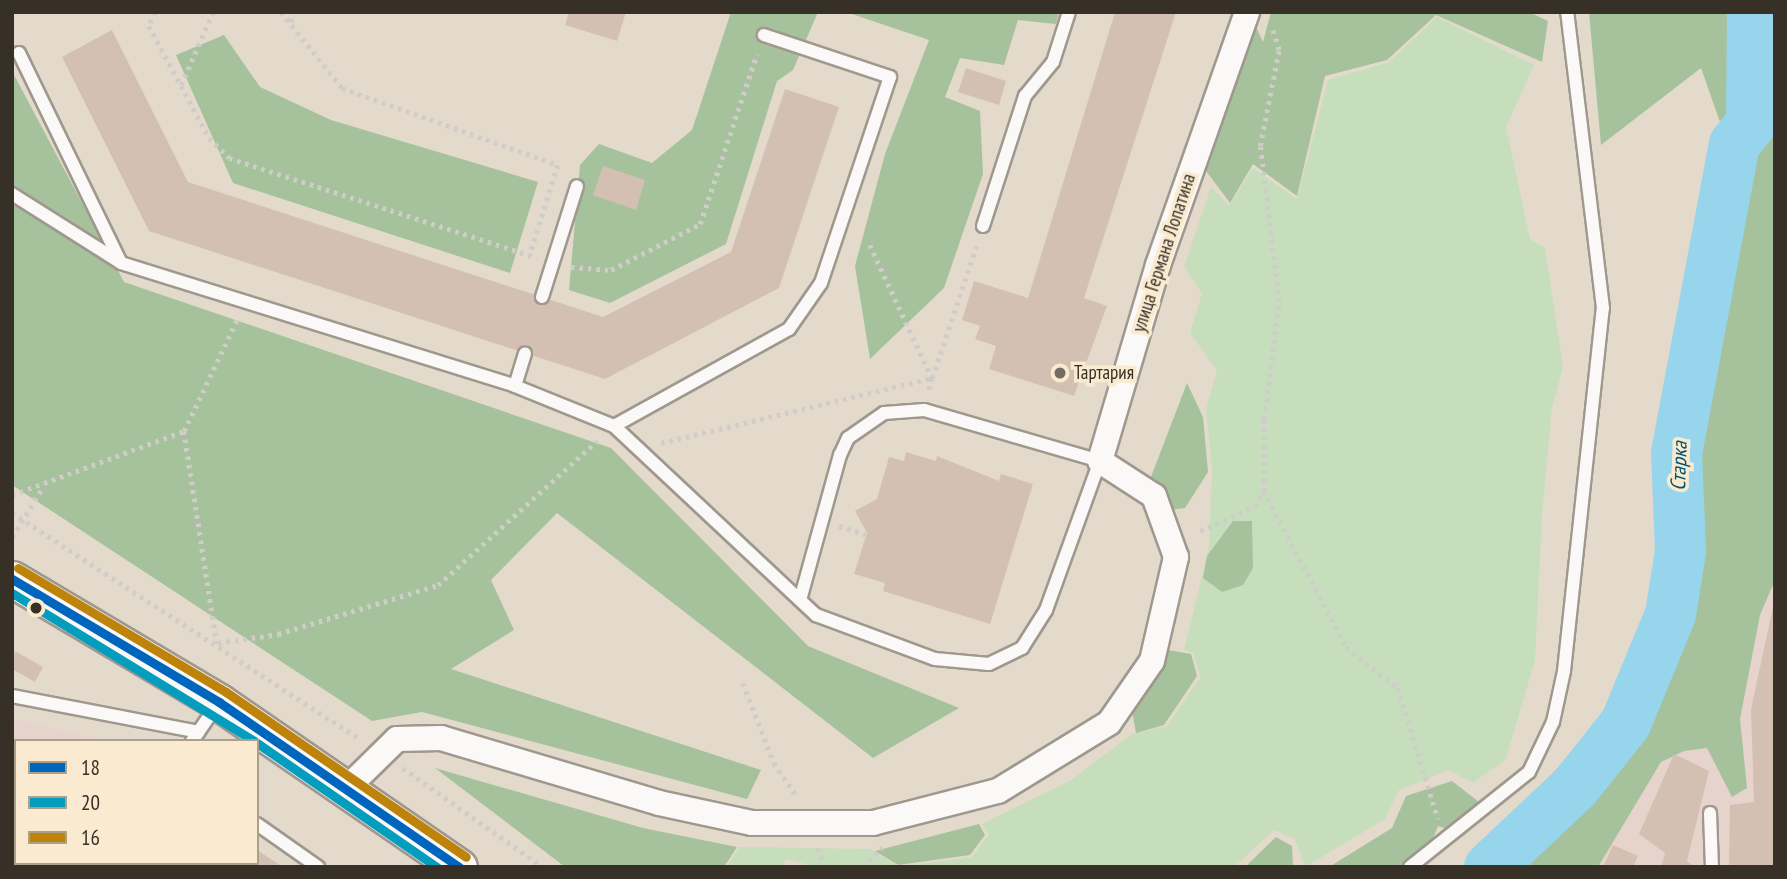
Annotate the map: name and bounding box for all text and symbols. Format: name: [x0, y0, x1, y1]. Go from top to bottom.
street label: улица Германа Лопатина: [1128, 171, 1200, 335]
place label: Тартария: [1074, 362, 1134, 384]
marker: Тартария: [1052, 365, 1068, 381]
water label: Старка: [1666, 441, 1692, 491]
unlabelled marker: [29, 601, 43, 615]
legend: [14, 739, 259, 865]
text: 18: [81, 754, 100, 781]
text: 20: [81, 789, 100, 816]
text: 16: [81, 824, 100, 851]

